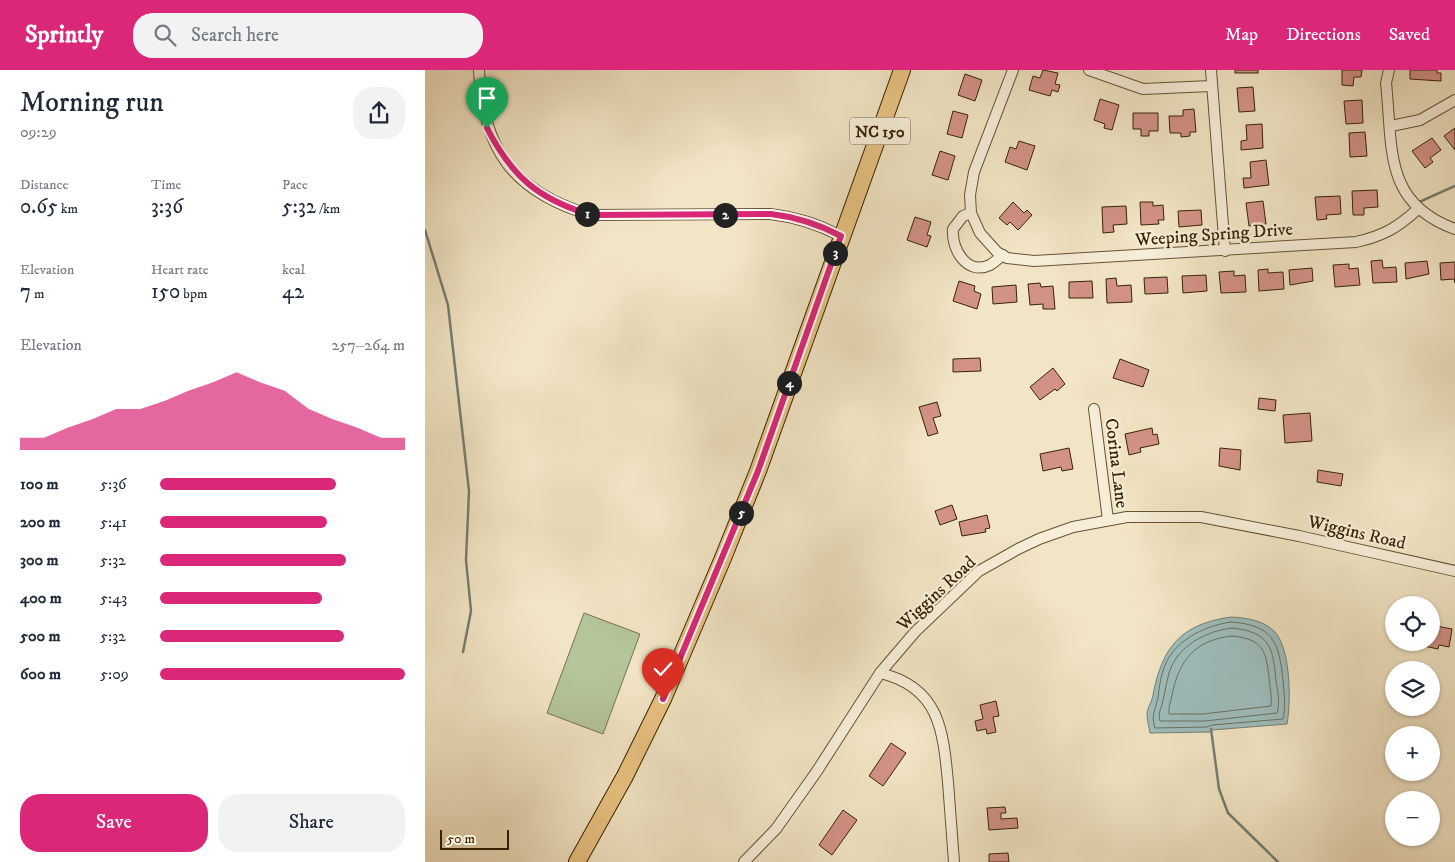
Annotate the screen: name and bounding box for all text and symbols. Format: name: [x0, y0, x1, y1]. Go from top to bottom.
search box: [133, 13, 483, 58]
text: Sprintly: [25, 20, 103, 50]
icon: search: [151, 21, 179, 49]
text: Search here: [191, 24, 279, 47]
text: Map: [1225, 24, 1258, 46]
text: Directions: [1286, 24, 1361, 46]
text: Saved: [1389, 24, 1430, 46]
pin: [466, 77, 508, 128]
icon: arrive: [473, 84, 501, 112]
text: Morning run: [20, 85, 164, 120]
button: share: [353, 87, 405, 139]
road number: NC 150: [850, 118, 910, 144]
text: 09:29: [20, 122, 57, 142]
text: Distance: [20, 176, 68, 194]
text: Time: [151, 176, 181, 194]
text: Pace: [282, 176, 308, 194]
text: 0.65: [20, 194, 58, 220]
text: 3:36: [151, 194, 183, 220]
text: 5:32: [282, 194, 316, 220]
text: km: [58, 200, 78, 218]
text: /km: [316, 200, 340, 218]
pin: 1: [575, 202, 599, 226]
pin: 2: [713, 202, 737, 228]
text: 1: [585, 205, 590, 223]
text: 2: [722, 206, 729, 224]
street label: Weeping Spring Drive: [1133, 219, 1294, 252]
pin: 3: [823, 240, 847, 266]
text: 3: [833, 244, 838, 262]
text: Elevation: [20, 261, 74, 279]
text: Heart rate: [151, 261, 208, 279]
text: kcal: [282, 261, 305, 279]
text: 7: [20, 279, 31, 305]
text: 150: [151, 279, 180, 305]
text: 42: [282, 279, 304, 305]
text: m: [31, 285, 45, 303]
text: bpm: [180, 285, 207, 303]
text: Elevation: [20, 335, 82, 355]
text: 257–264 m: [332, 335, 405, 355]
pin: 4: [777, 370, 801, 396]
text: 4: [785, 374, 794, 392]
street label: Corina Lane: [1100, 417, 1132, 509]
text: 100 m: [20, 474, 59, 494]
text: 5:36: [100, 474, 126, 494]
pin: 5: [729, 500, 753, 526]
text: 5: [738, 504, 745, 522]
street label: Wiggins Road: [1305, 511, 1408, 555]
text: 200 m: [20, 512, 61, 532]
text: 5:41: [100, 512, 127, 532]
text: 300 m: [20, 550, 59, 570]
text: 5:32: [100, 550, 126, 570]
street label: Wiggins Road: [892, 552, 981, 636]
text: 400 m: [20, 588, 62, 608]
text: 5:43: [100, 588, 127, 608]
map controls: [1385, 596, 1440, 846]
button: locate: [1385, 596, 1440, 651]
text: 500 m: [20, 626, 61, 646]
text: 5:32: [100, 626, 126, 646]
pin: [642, 648, 684, 699]
icon: check: [649, 655, 677, 683]
button: layers: [1385, 661, 1440, 716]
text: 600 m: [20, 664, 61, 684]
text: 5:09: [100, 664, 129, 684]
button: +: [1385, 726, 1440, 781]
button: −: [1385, 791, 1440, 846]
button: Save: [20, 794, 208, 852]
button: Share: [218, 794, 405, 852]
scale bar: [440, 827, 509, 850]
text: 50 m: [447, 830, 475, 848]

